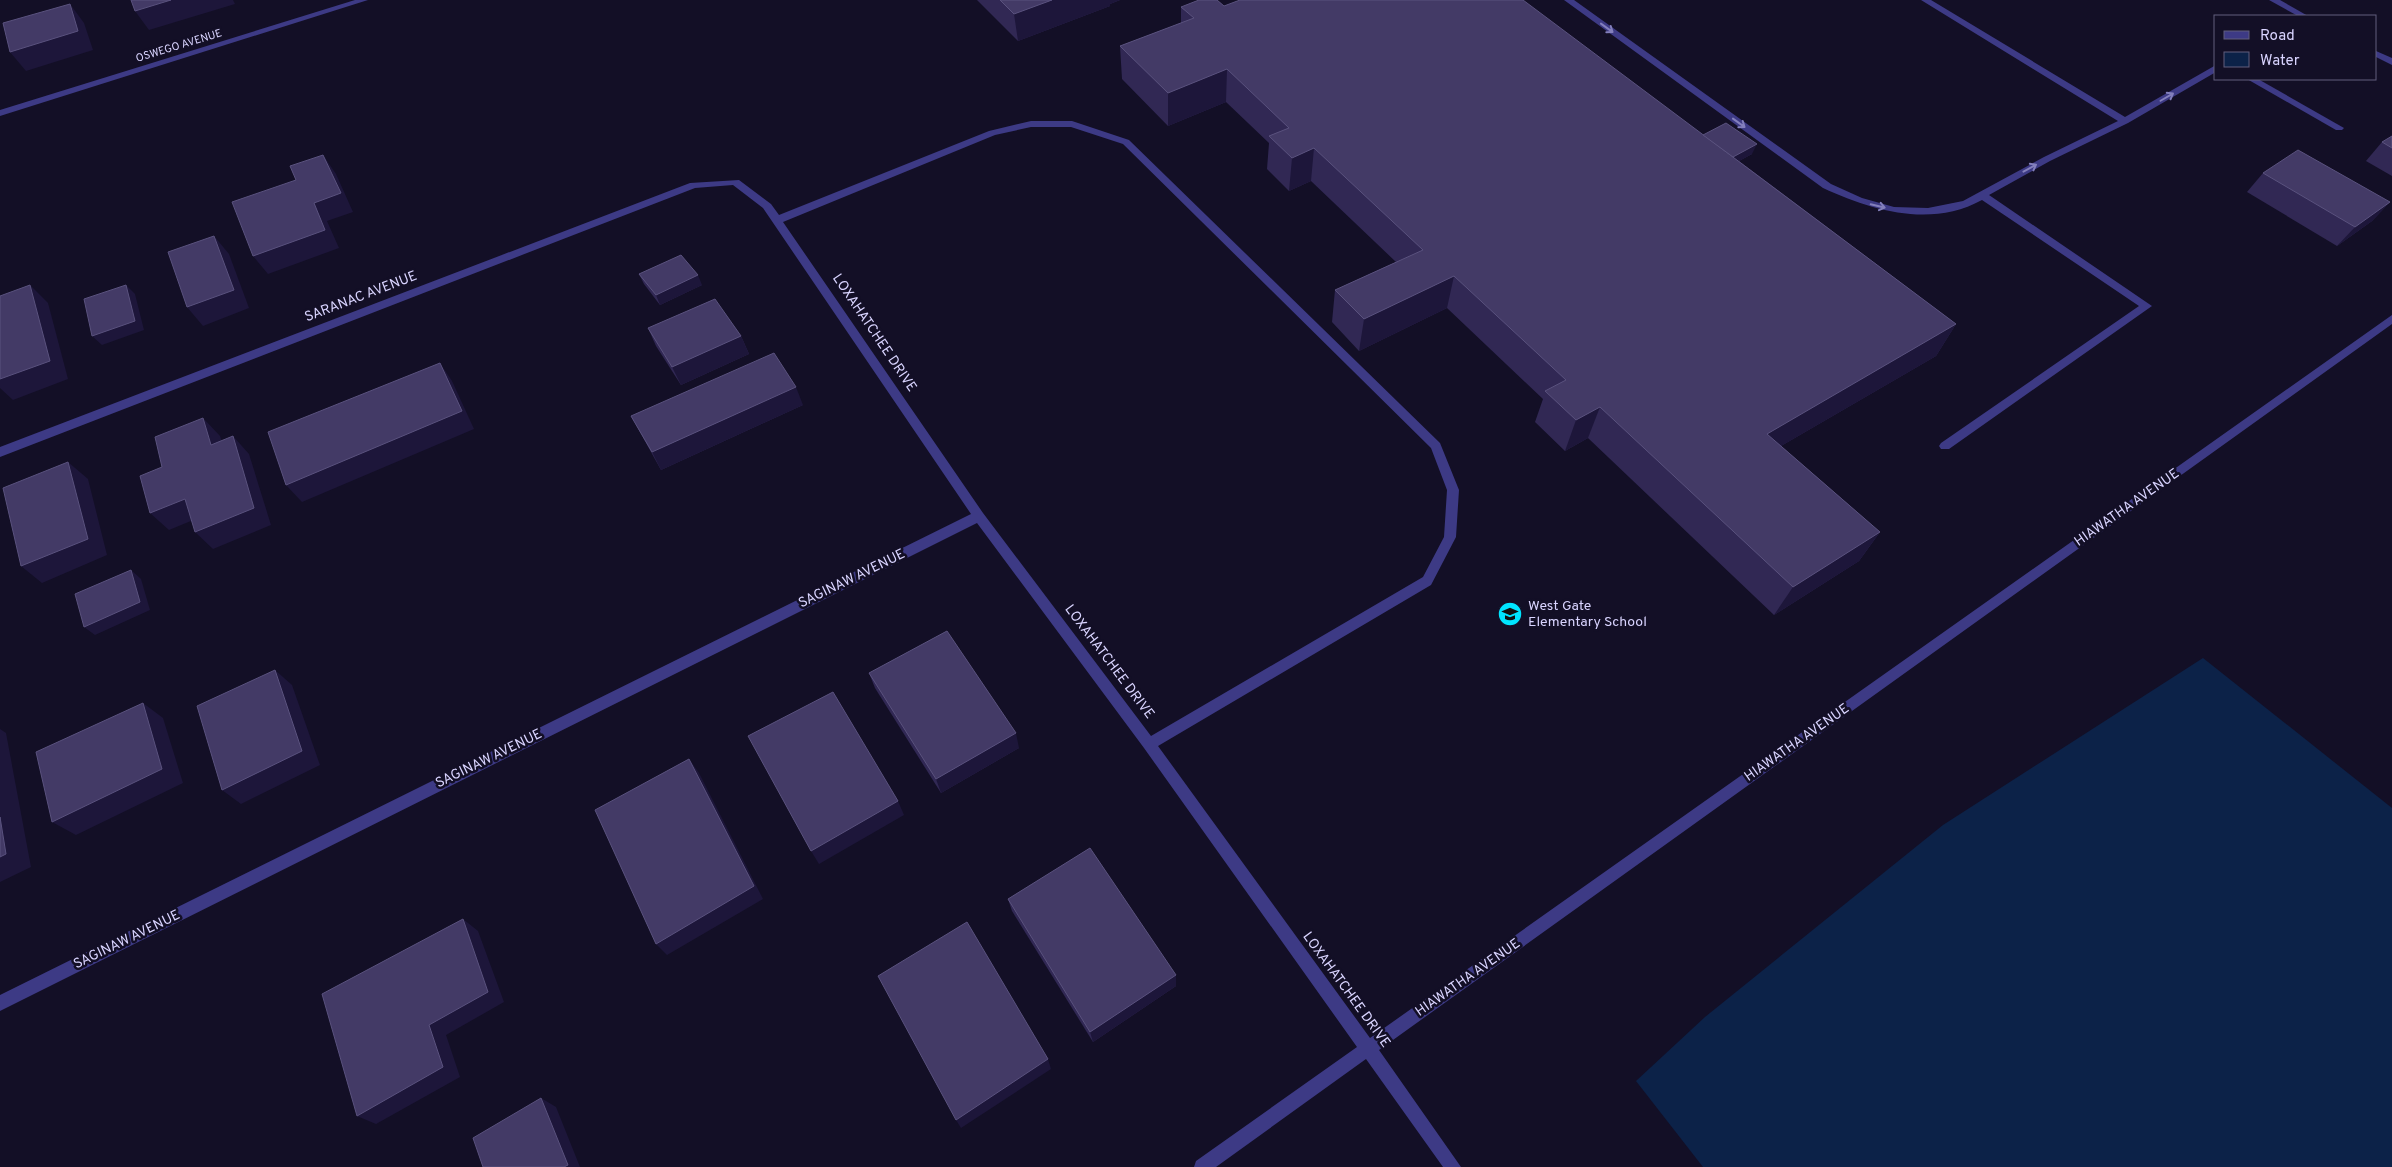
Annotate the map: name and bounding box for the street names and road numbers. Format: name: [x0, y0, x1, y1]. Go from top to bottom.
street label: OSWEGO AVENUE: [134, 26, 224, 66]
street label: SARANAC AVENUE: [302, 268, 420, 326]
street label: LOXAHATCHEE DRIVE: [828, 271, 920, 395]
street label: HIAWATHA AVENUE: [2071, 465, 2183, 551]
street label: SAGINAW AVENUE: [796, 546, 908, 612]
street label: LOXAHATCHEE DRIVE: [1060, 601, 1158, 723]
street label: HIAWATHA AVENUE: [1741, 700, 1853, 786]
street label: SAGINAW AVENUE: [433, 726, 545, 792]
street label: SAGINAW AVENUE: [71, 907, 183, 973]
street label: LOXAHATCHEE DRIVE: [1298, 929, 1394, 1051]
street label: HIAWATHA AVENUE: [1412, 935, 1524, 1021]

